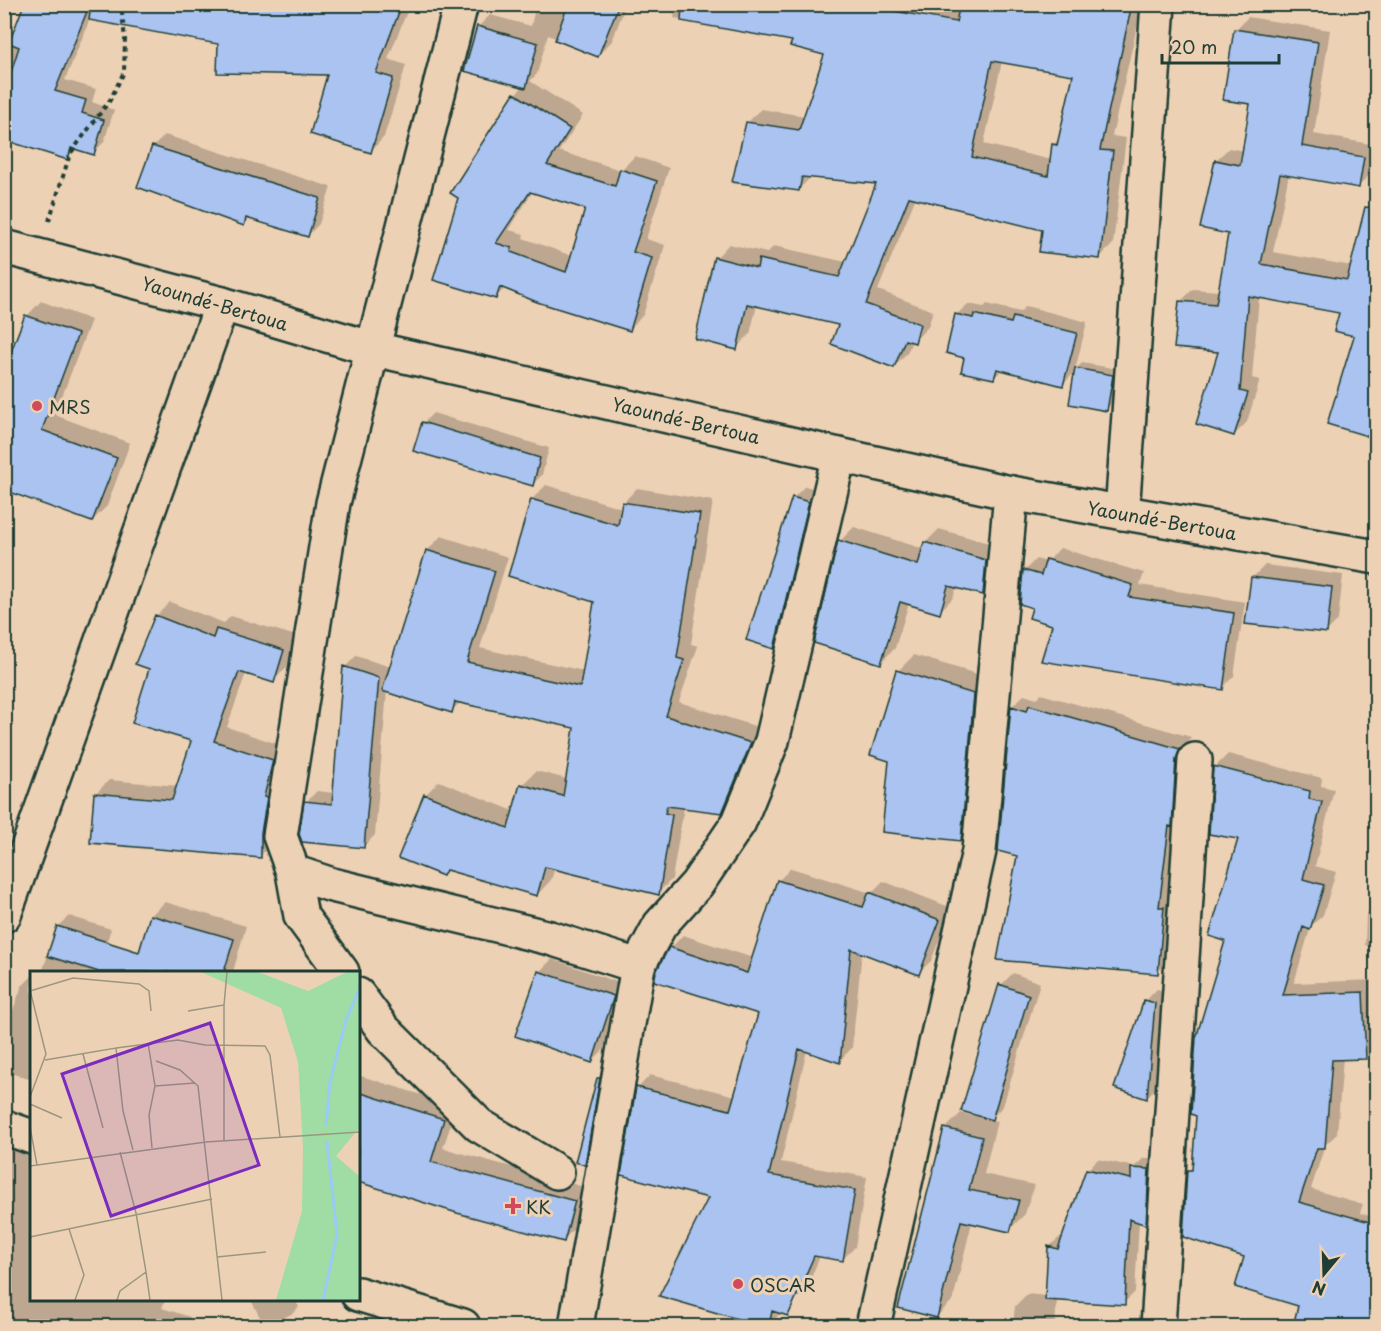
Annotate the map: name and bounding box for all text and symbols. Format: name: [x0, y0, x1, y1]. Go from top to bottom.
scale bar: [1162, 27, 1279, 65]
text: 20 m: [1171, 33, 1217, 60]
street label: Yaoundé-Bertoua: [139, 269, 292, 337]
street label: Yaoundé-Bertoua: [609, 390, 763, 450]
place label: MRS: [49, 393, 90, 420]
marker: MRS: [30, 399, 44, 413]
street label: Yaoundé-Bertoua: [1085, 494, 1240, 547]
inset map: [30, 971, 360, 1301]
place label: KK: [526, 1193, 551, 1220]
marker: KK: [504, 1197, 522, 1215]
north arrow: [1294, 1244, 1354, 1304]
place label: OSCAR: [750, 1271, 816, 1298]
text: N: [1309, 1276, 1329, 1303]
marker: OSCAR: [731, 1277, 745, 1291]

